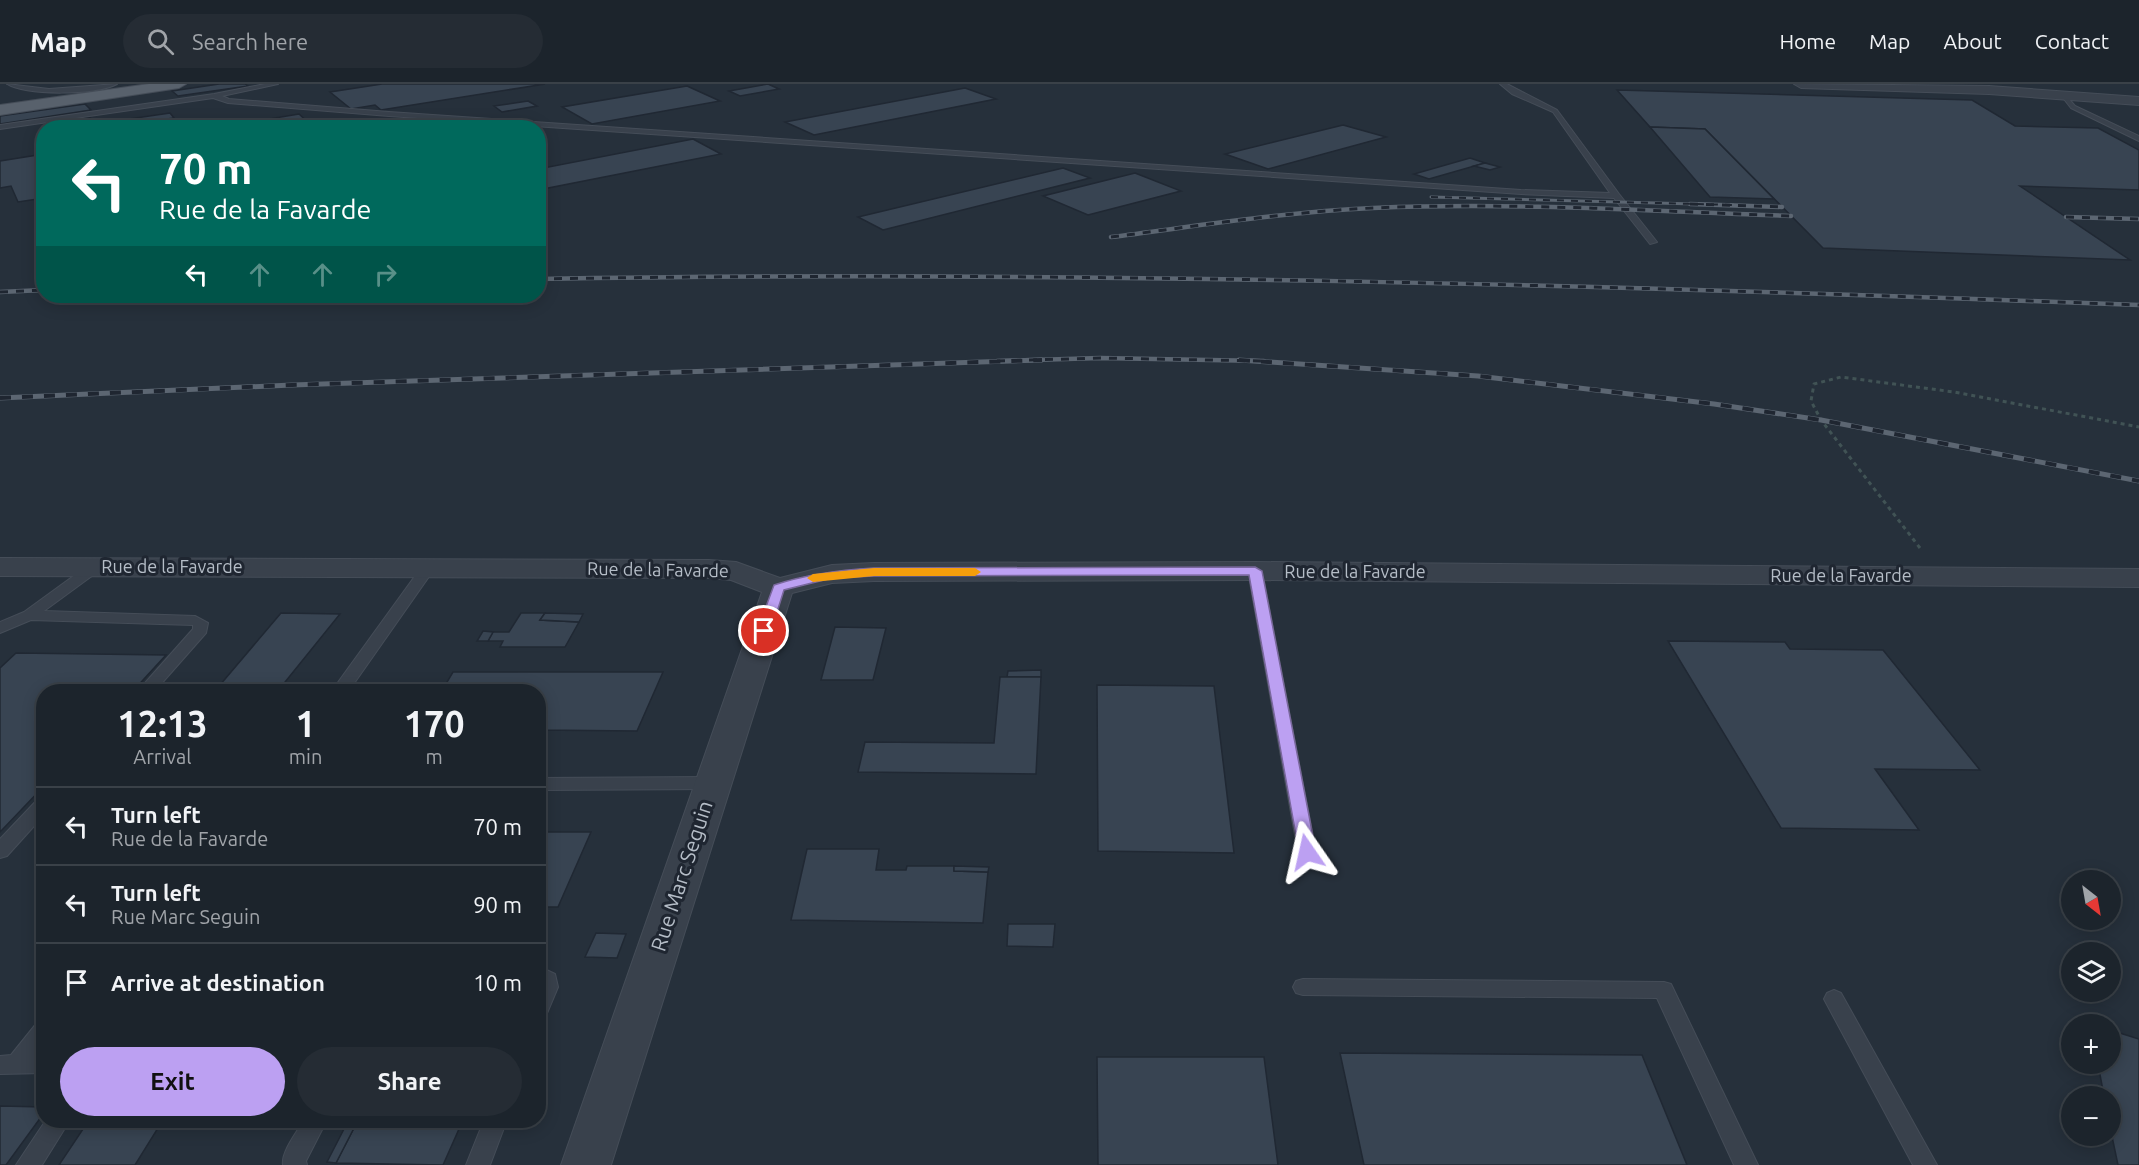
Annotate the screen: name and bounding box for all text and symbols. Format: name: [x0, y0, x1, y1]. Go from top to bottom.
search box: [123, 14, 543, 68]
icon: search: [144, 25, 177, 58]
text: Map: [30, 26, 87, 57]
text: Search here: [192, 29, 308, 54]
text: Home: [1779, 29, 1836, 53]
text: Map: [1869, 29, 1910, 53]
text: About: [1943, 29, 2002, 53]
text: Contact: [2035, 29, 2109, 53]
icon: left: [60, 144, 138, 222]
text: 70 m: [159, 145, 253, 192]
text: Rue de la Favarde: [159, 194, 371, 224]
icon: left: [180, 258, 213, 291]
icon: ahead: [243, 258, 276, 291]
icon: ahead: [306, 258, 339, 291]
icon: right: [369, 258, 402, 291]
street label: Rue de la Favarde: [101, 556, 243, 576]
street label: Rue de la Favarde: [587, 558, 729, 580]
street label: Rue de la Favarde: [1284, 561, 1426, 581]
street label: Rue de la Favarde: [1770, 565, 1912, 585]
pin: [738, 605, 789, 656]
icon: arrive: [747, 614, 780, 647]
text: 12:13: [117, 703, 207, 744]
text: 1: [295, 703, 316, 744]
text: 170: [404, 703, 465, 744]
text: Arrival: [133, 745, 192, 768]
text: min: [289, 745, 322, 768]
text: m: [426, 745, 443, 768]
street label: Rue Marc Seguin: [645, 797, 717, 954]
text: Turn left: [111, 802, 201, 827]
icon: left: [60, 810, 93, 843]
text: 70 m: [473, 814, 522, 839]
position arrow: [1275, 820, 1339, 884]
text: Rue de la Favarde: [111, 827, 268, 850]
north arrow: [2061, 870, 2121, 930]
map controls: [2061, 870, 2121, 1146]
text: Turn left: [111, 880, 201, 905]
icon: left: [60, 888, 93, 921]
text: 90 m: [473, 892, 522, 917]
text: Rue Marc Seguin: [111, 905, 260, 928]
button: layers: [2061, 942, 2121, 1002]
icon: arrive: [60, 966, 93, 999]
text: Arrive at destination: [111, 970, 325, 995]
text: 10 m: [473, 970, 522, 995]
button: +: [2061, 1014, 2121, 1074]
button: Exit: [60, 1047, 285, 1116]
button: Share: [297, 1047, 522, 1116]
button: −: [2061, 1086, 2121, 1146]

